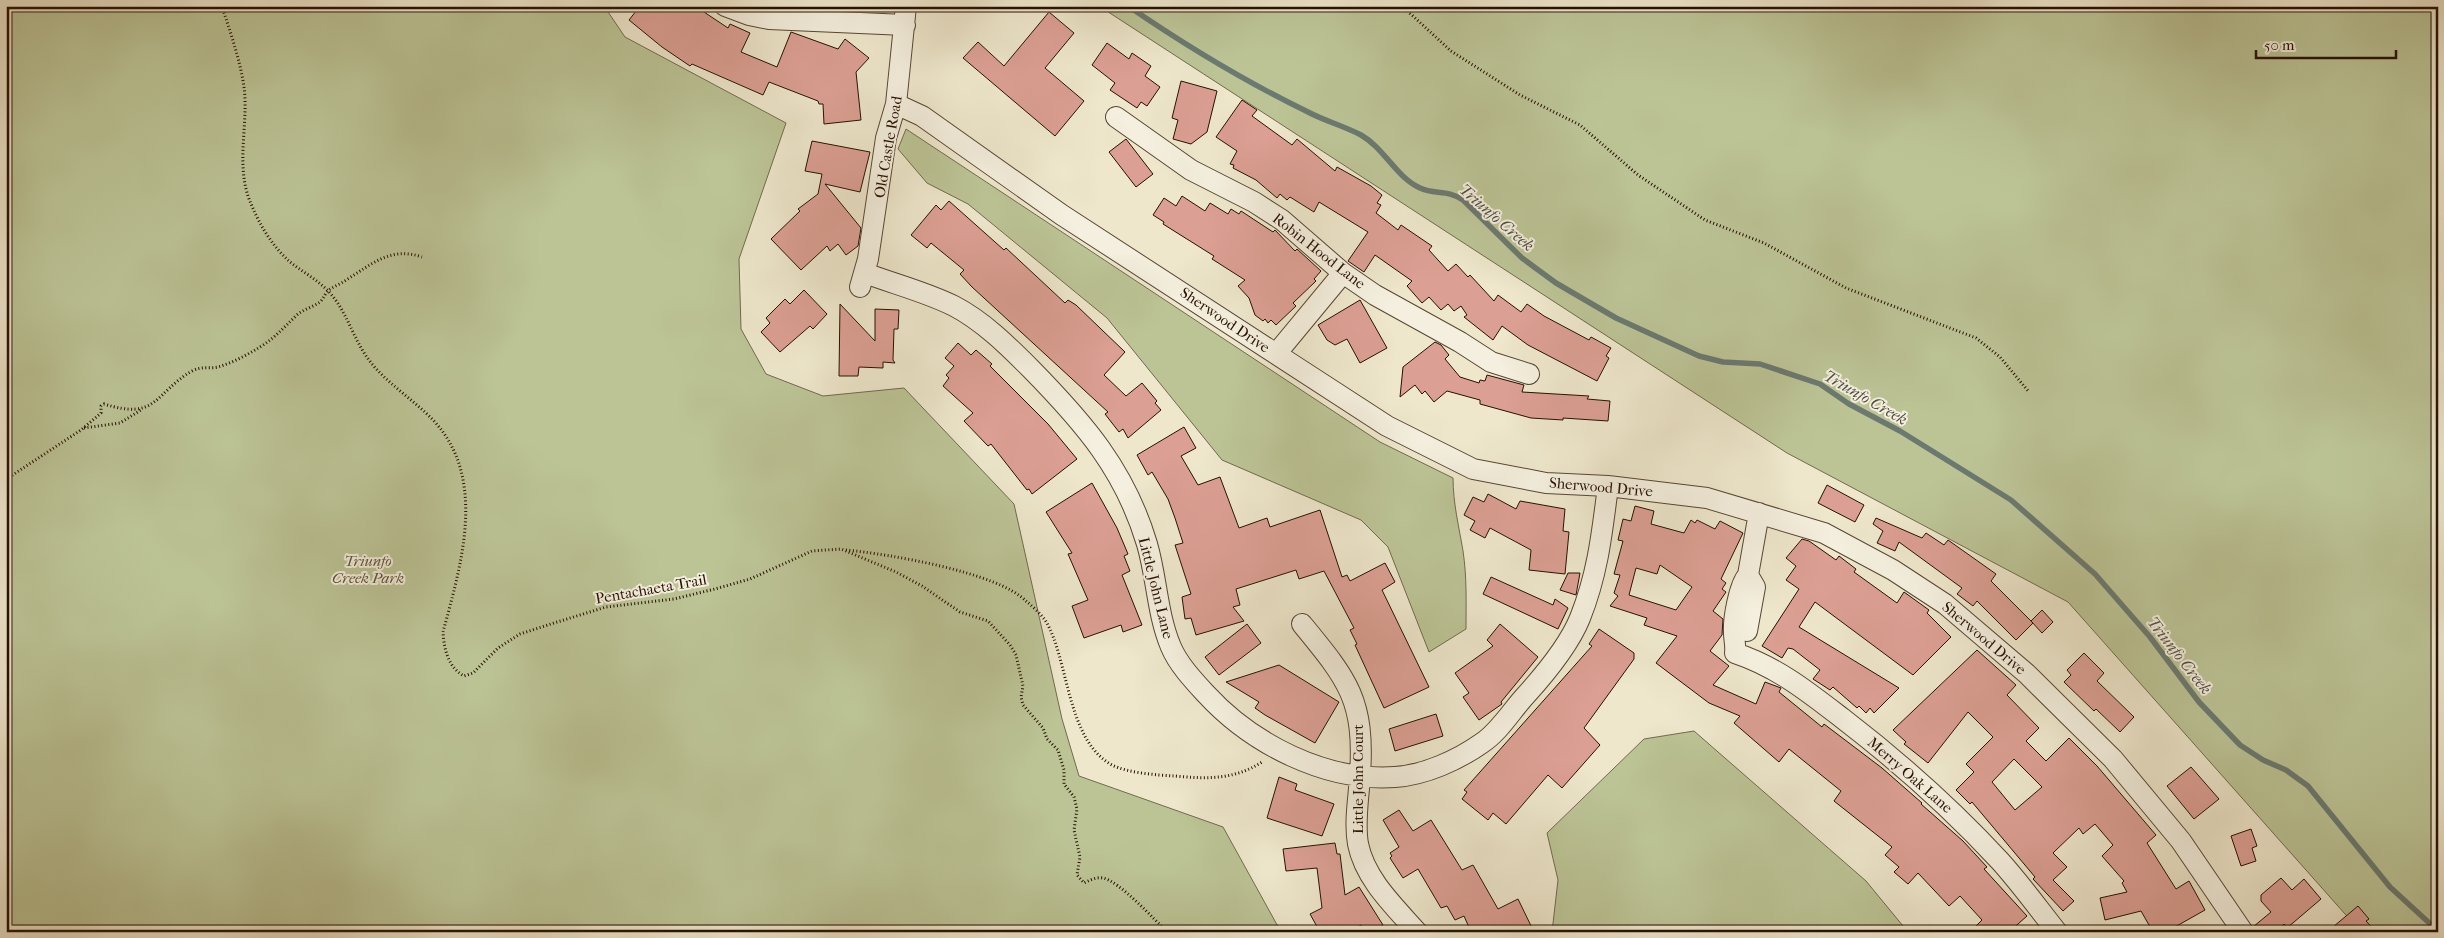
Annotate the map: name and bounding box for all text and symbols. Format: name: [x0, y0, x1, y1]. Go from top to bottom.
scale bar: [2256, 28, 2396, 60]
text: 50 m: [2264, 36, 2295, 54]
street label: Old Castle Road: [870, 94, 906, 199]
water label: Triunfo Creek: [1455, 180, 1538, 255]
street label: Robin Hood Lane: [1269, 209, 1369, 293]
street label: Sherwood Drive: [1177, 283, 1274, 357]
water label: Triunfo Creek: [1821, 366, 1911, 429]
street label: Sherwood Drive: [1548, 473, 1654, 501]
street label: Little John Lane: [1135, 535, 1177, 641]
park label: Triunfo Creek Park: [332, 552, 404, 587]
street label: Pentachaeta Trail: [594, 570, 708, 608]
street label: Sherwood Drive: [1938, 598, 2030, 679]
water label: Triunfo Creek: [2143, 613, 2216, 698]
street label: Little John Court: [1349, 723, 1367, 834]
street label: Merry Oak Lane: [1864, 733, 1957, 817]

